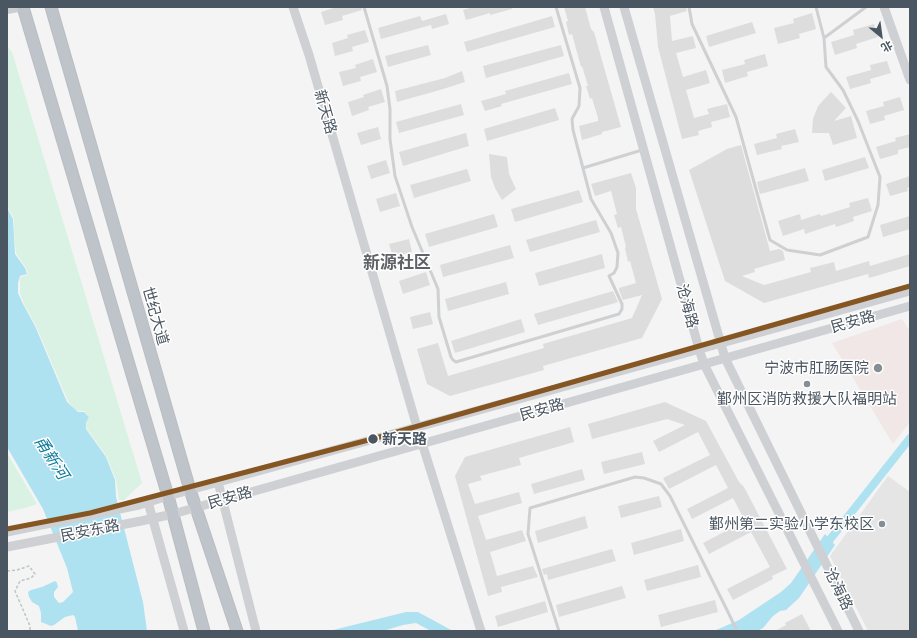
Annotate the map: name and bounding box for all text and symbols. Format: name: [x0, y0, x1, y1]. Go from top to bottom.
north arrow: [861, 16, 901, 56]
text: 北: [879, 38, 895, 55]
street label: 新天路: [310, 88, 340, 136]
district label: 新源社区: [363, 253, 431, 273]
street label: 沧海路: [672, 282, 702, 330]
street label: 世纪大道: [138, 285, 172, 347]
street label: 民安路: [829, 307, 877, 337]
place label: 宁波市肛肠医院: [764, 359, 869, 377]
marker: 宁波市肛肠医院: [872, 362, 884, 374]
marker: 鄞州区消防救援大队福明站: [802, 379, 812, 389]
place label: 鄞州区消防救援大队福明站: [717, 390, 897, 408]
street label: 民安路: [518, 395, 566, 425]
place label: 新天路: [382, 430, 427, 448]
marker: 新天路: [366, 432, 380, 446]
water label: 甬新河: [30, 433, 72, 483]
street label: 民安路: [206, 483, 254, 513]
place label: 鄞州第二实验小学东校区: [709, 515, 874, 533]
street label: 民安东路: [59, 516, 121, 546]
marker: 鄞州第二实验小学东校区: [877, 519, 887, 529]
street label: 沧海路: [820, 565, 856, 613]

